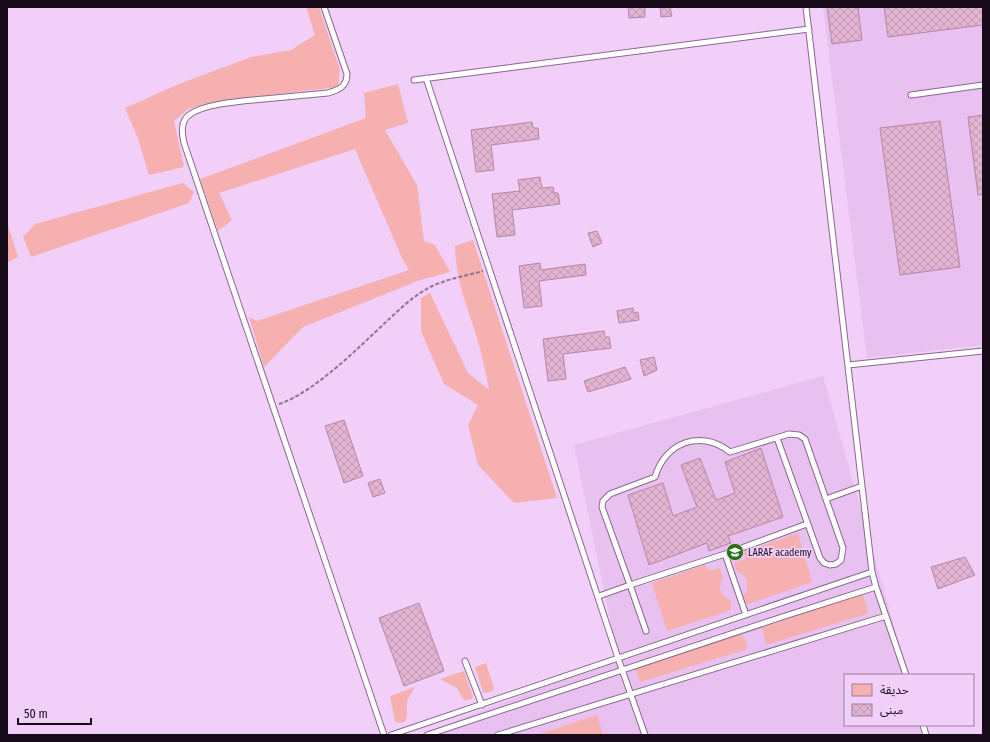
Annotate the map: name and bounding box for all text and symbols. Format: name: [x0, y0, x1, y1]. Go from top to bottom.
school or university icon: LARAF academy: [725, 542, 745, 562]
place label: LARAF academy: [748, 547, 812, 559]
legend: [844, 674, 974, 726]
text: حديقة: [880, 683, 909, 697]
scale bar: [18, 700, 91, 726]
text: مبنى: [880, 703, 903, 717]
text: 50 m: [24, 707, 48, 721]

